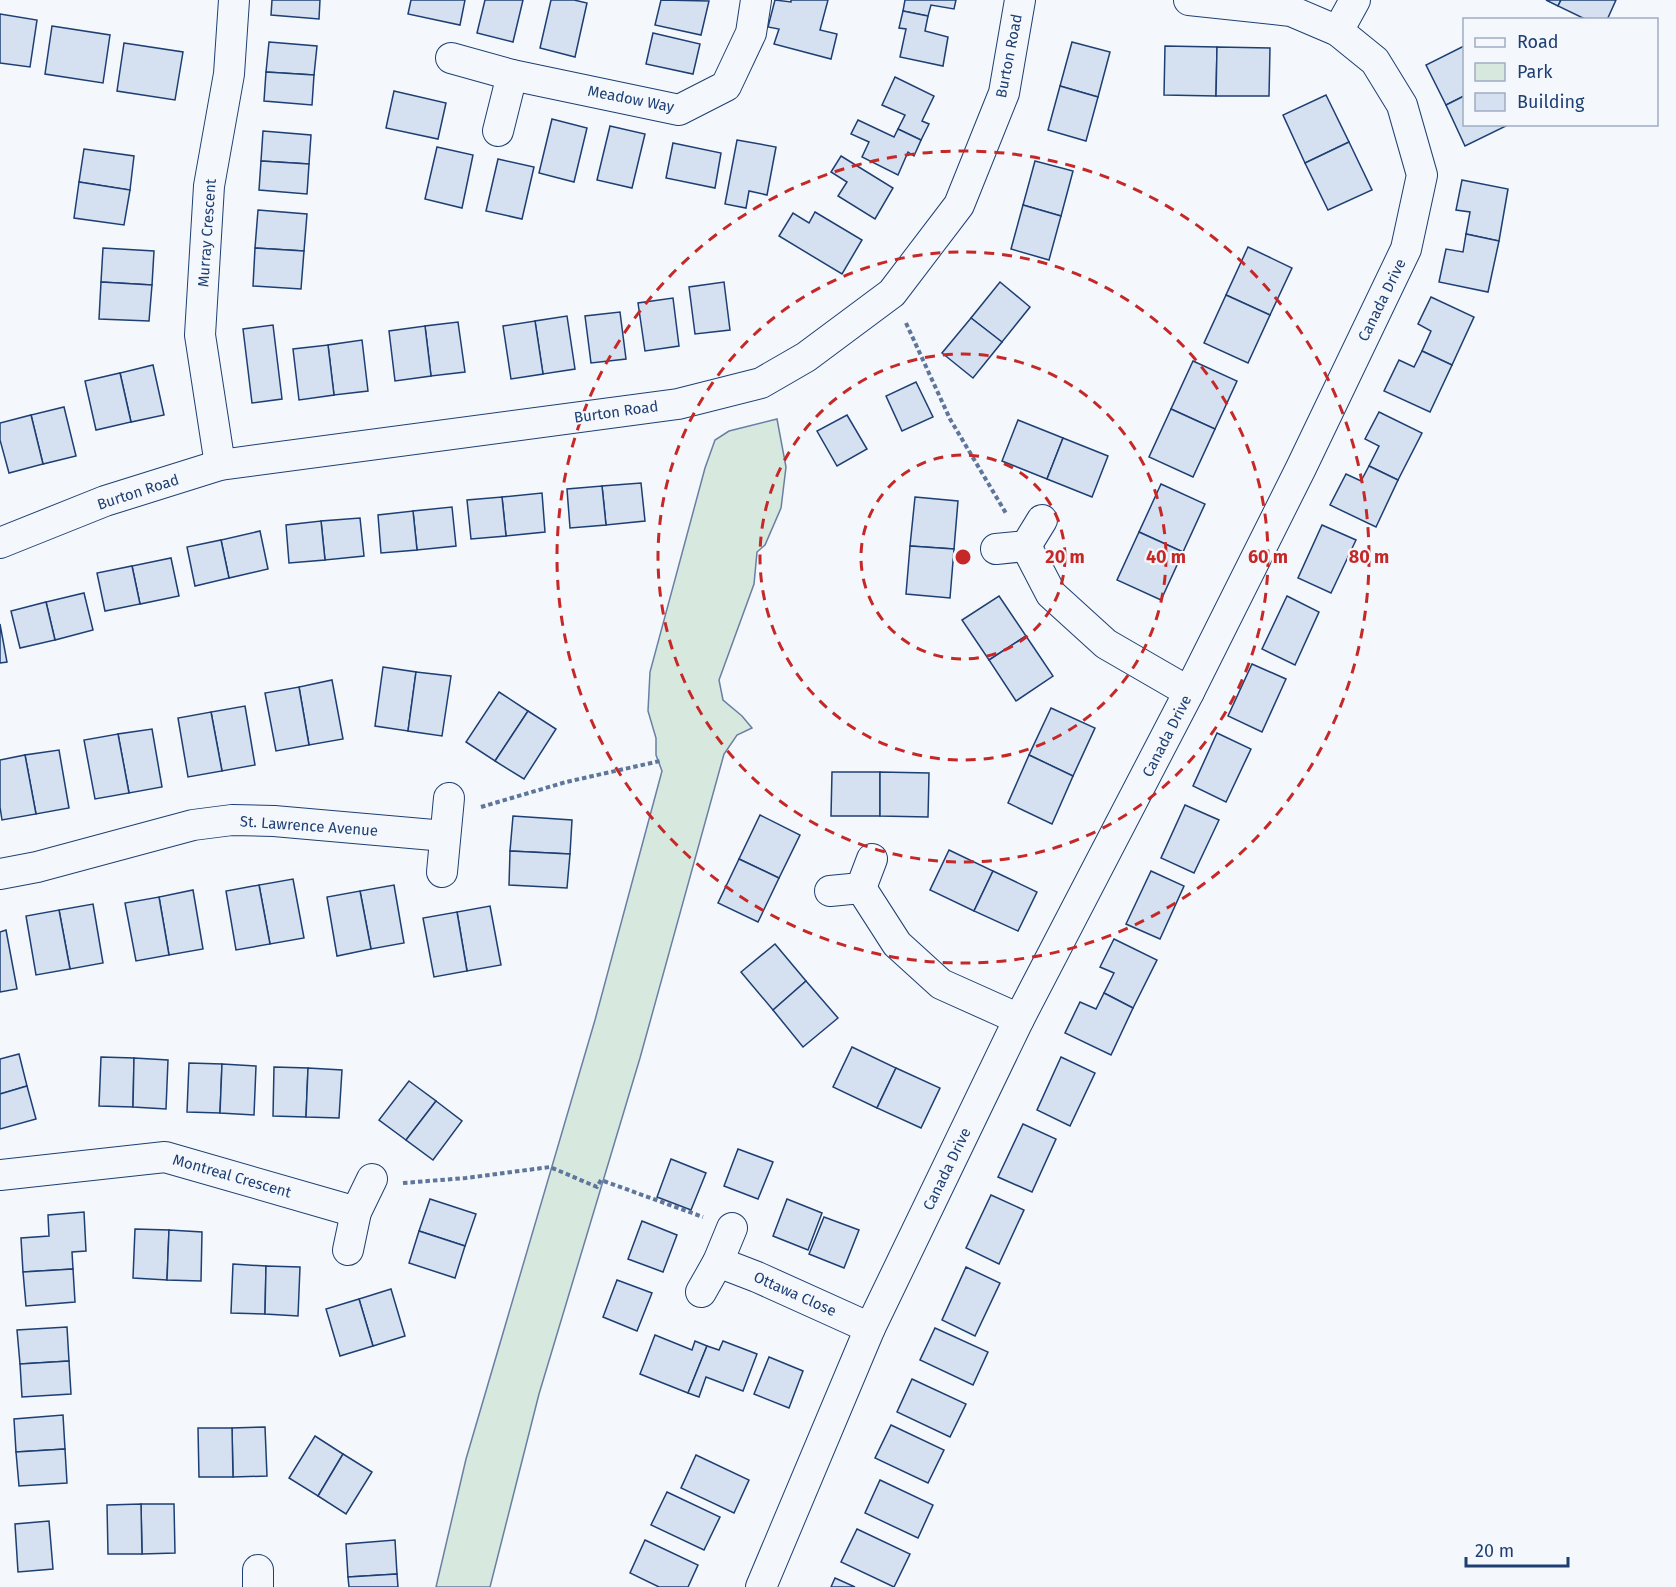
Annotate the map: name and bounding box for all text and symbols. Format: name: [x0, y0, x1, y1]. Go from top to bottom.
street label: Burton Road: [992, 13, 1026, 99]
legend: [1463, 18, 1658, 126]
text: Road: [1517, 31, 1559, 53]
text: Park: [1517, 61, 1553, 83]
street label: Meadow Way: [586, 82, 676, 116]
text: Building: [1517, 91, 1585, 113]
street label: Murray Crescent: [194, 178, 220, 288]
street label: Canada Drive: [1354, 256, 1410, 344]
street label: Burton Road: [573, 397, 659, 427]
street label: Burton Road: [95, 470, 181, 514]
text: 20 m: [1045, 546, 1085, 568]
text: 40 m: [1146, 546, 1186, 568]
text: 60 m: [1248, 546, 1288, 568]
text: 80 m: [1349, 546, 1389, 568]
centre of rings: [953, 547, 973, 567]
street label: Canada Drive: [1139, 692, 1195, 780]
street label: St. Lawrence Avenue: [239, 812, 379, 840]
street label: Canada Drive: [919, 1125, 975, 1213]
street label: Montreal Crescent: [171, 1150, 294, 1202]
street label: Ottawa Close: [751, 1268, 839, 1320]
scale bar: [1466, 1530, 1568, 1568]
text: 20 m: [1475, 1540, 1514, 1562]

